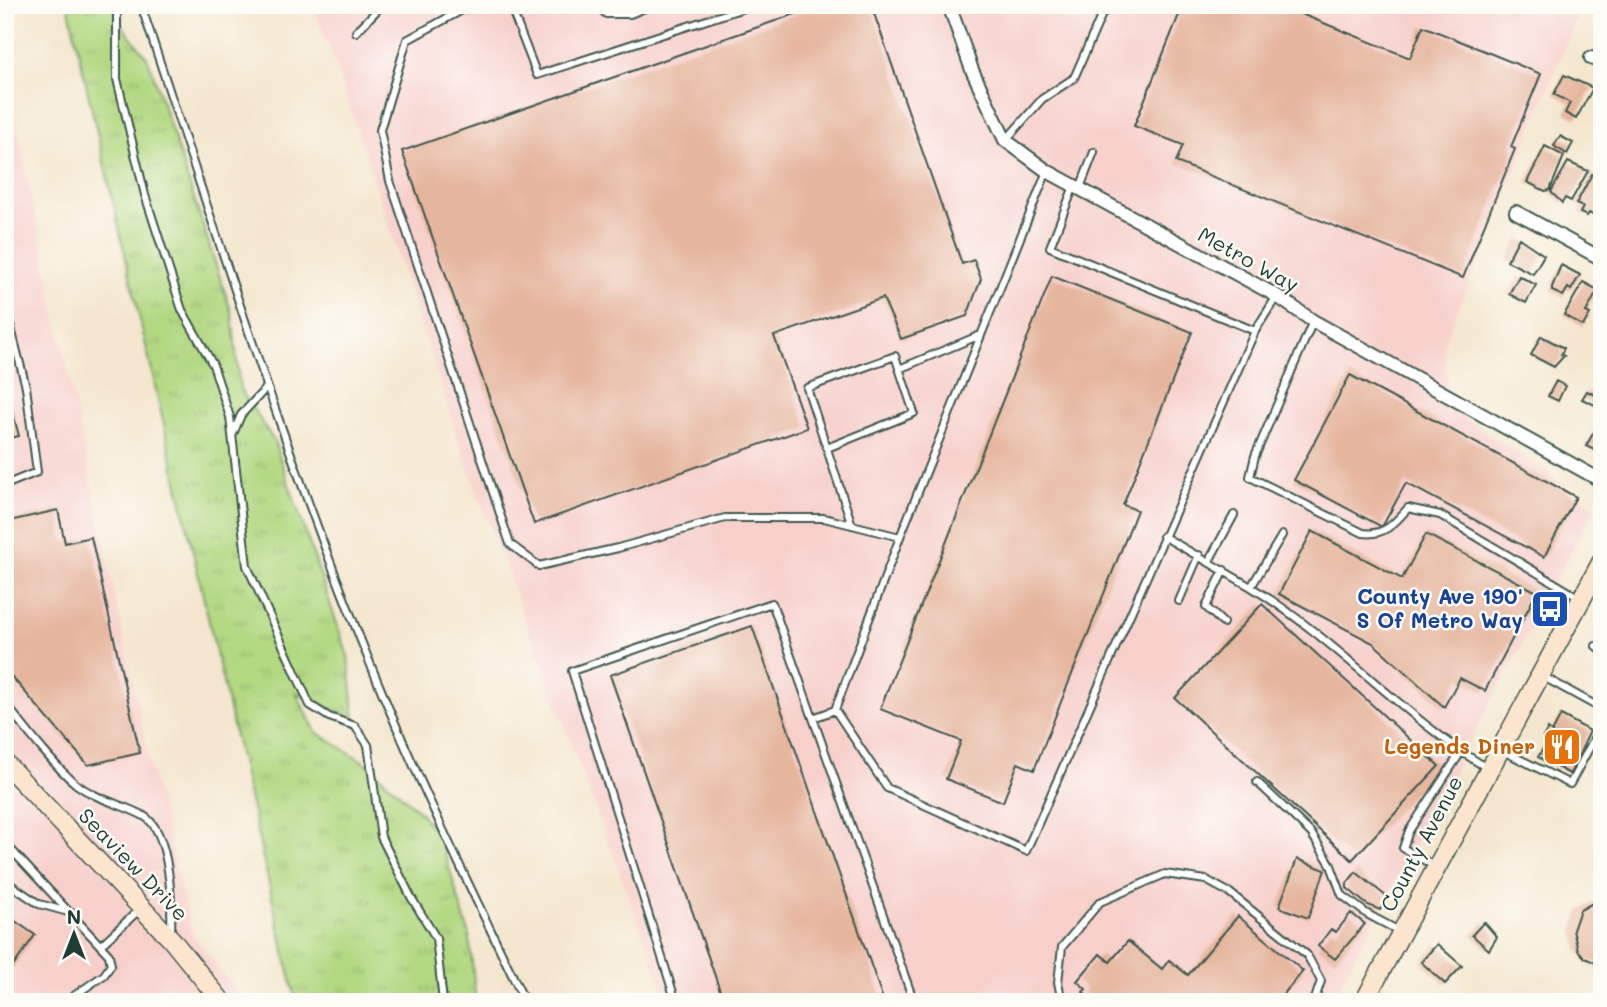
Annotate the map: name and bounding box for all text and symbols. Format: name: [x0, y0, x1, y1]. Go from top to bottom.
street label: Metro Way: [1194, 220, 1304, 297]
place label: County Ave 190' S Of Metro Way: [1356, 582, 1523, 634]
bus stop icon: County Ave 190' S Of Metro Way: [1529, 588, 1571, 630]
restaurant icon: Legends Diner: [1541, 726, 1583, 768]
place label: Legends Diner: [1384, 732, 1535, 759]
street label: County Avenue: [1374, 771, 1468, 916]
street label: Seaview Drive: [73, 802, 195, 926]
north arrow: [38, 898, 108, 968]
text: N: [67, 904, 81, 929]

